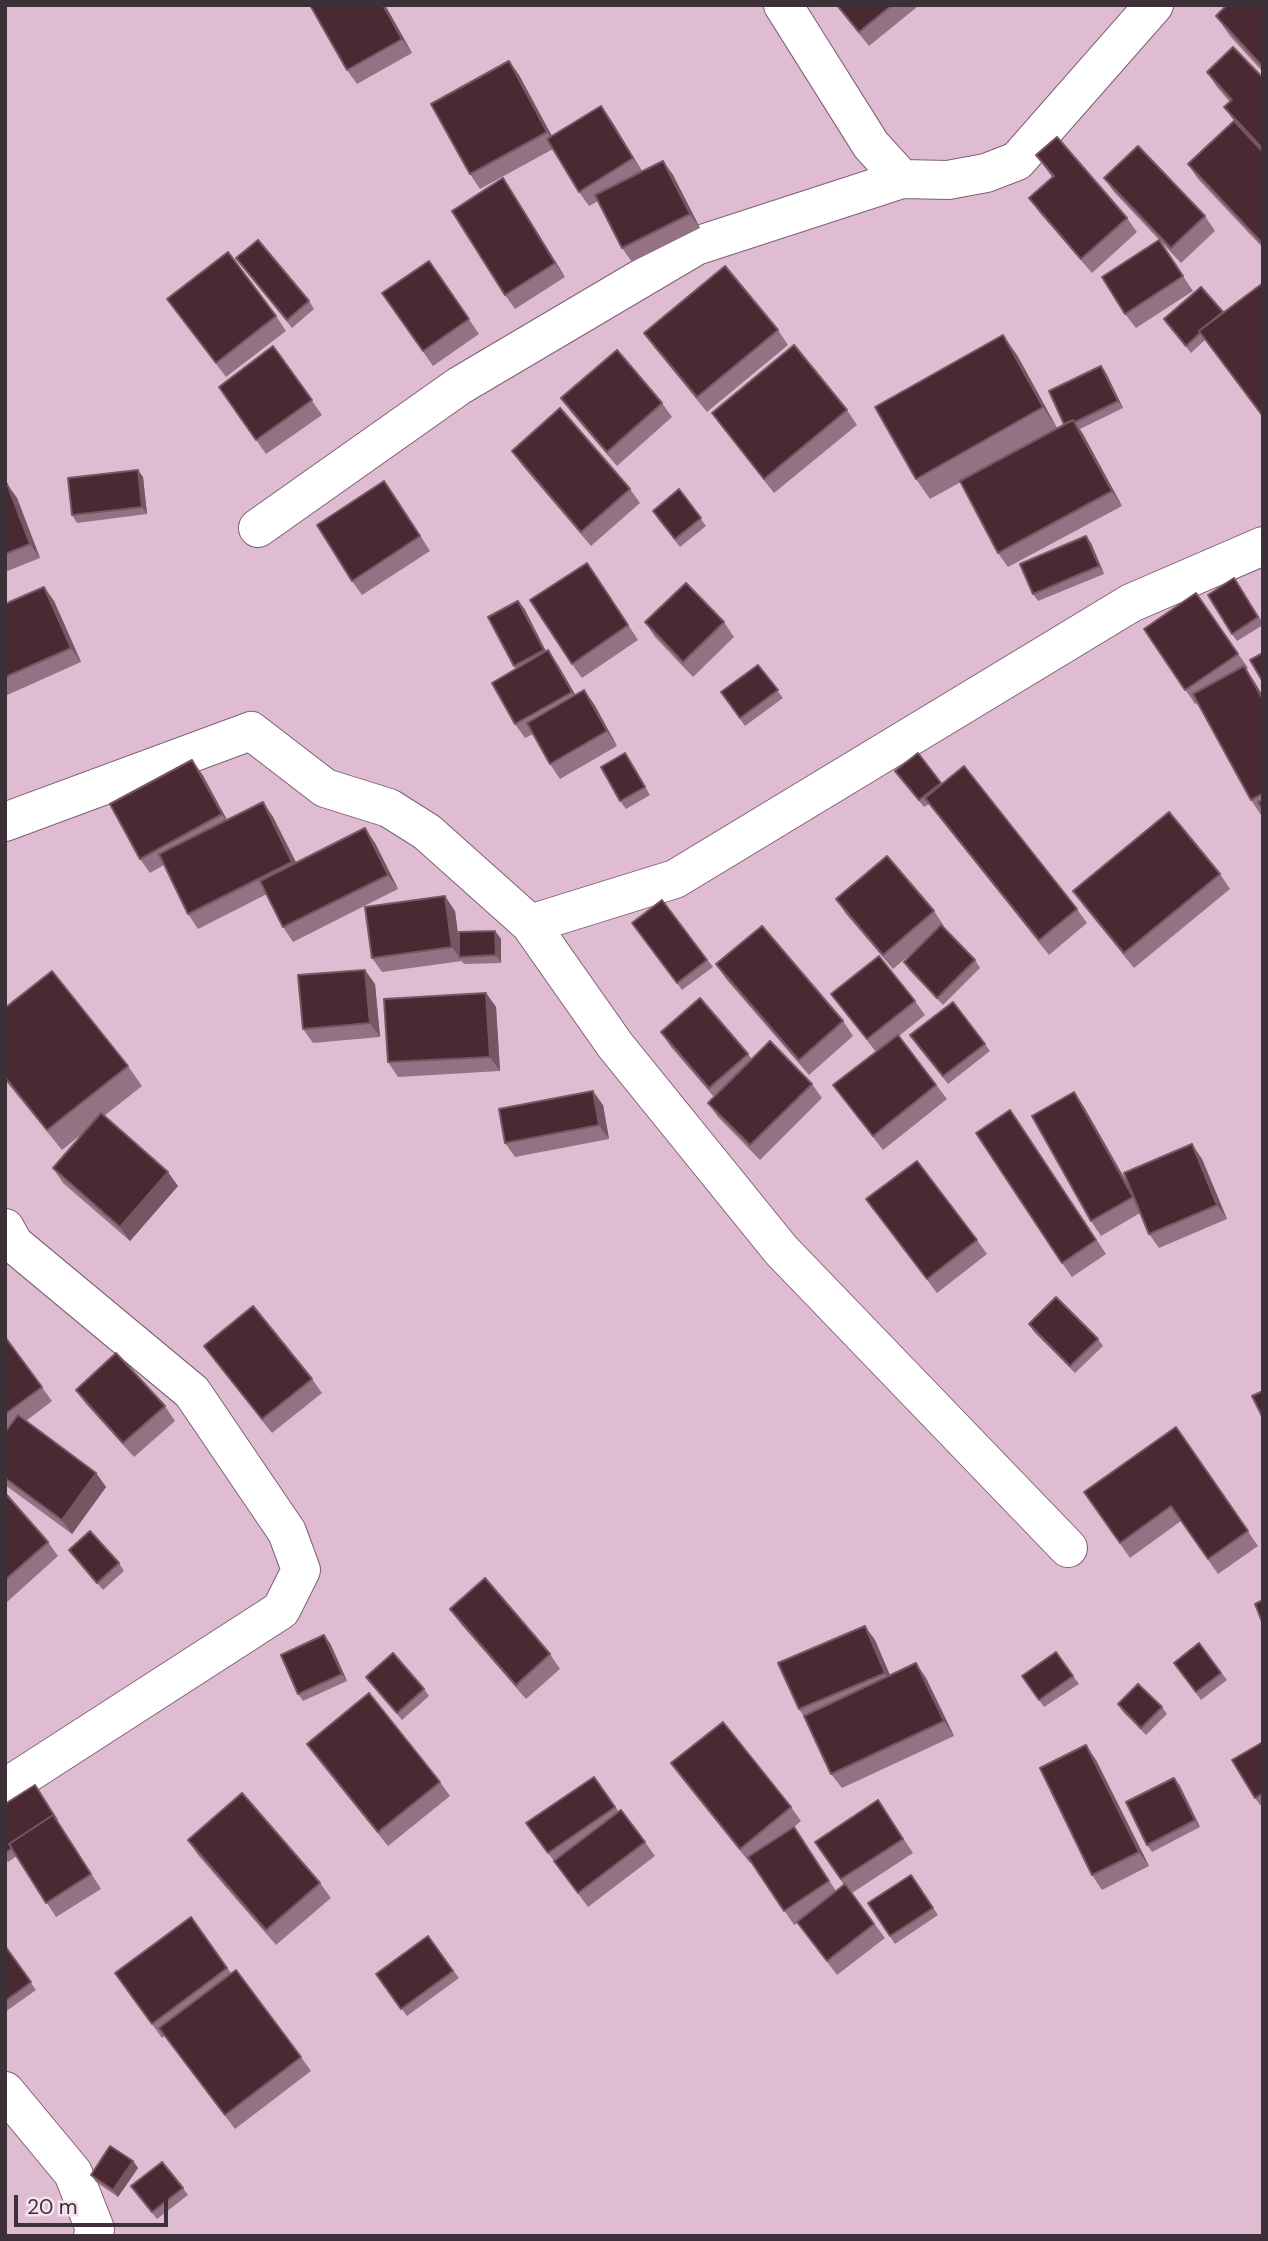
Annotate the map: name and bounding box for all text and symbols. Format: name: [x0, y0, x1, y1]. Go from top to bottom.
scale bar: [18, 2182, 172, 2226]
text: 20 m: [27, 2193, 78, 2221]

